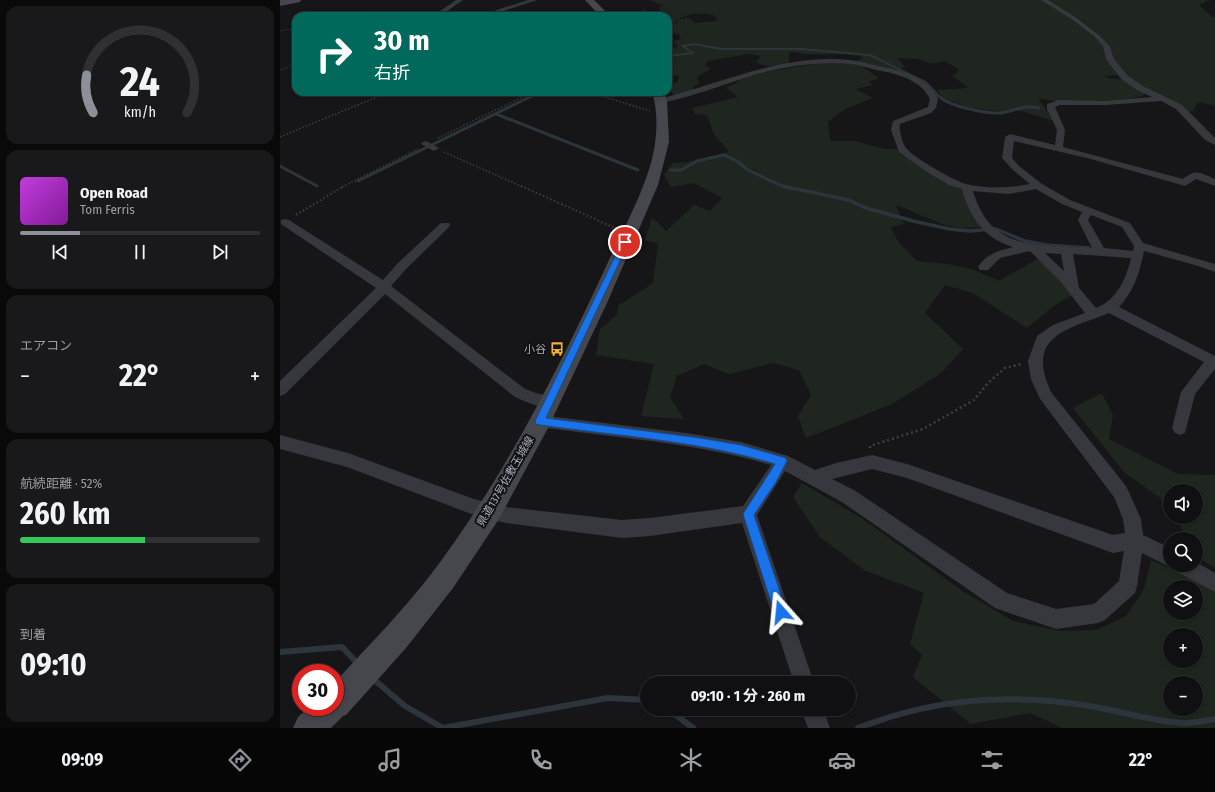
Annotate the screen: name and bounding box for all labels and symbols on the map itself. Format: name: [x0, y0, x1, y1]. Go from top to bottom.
pin: [608, 225, 642, 259]
bus stop icon: 小谷: [549, 341, 565, 357]
place label: 小谷: [524, 343, 546, 356]
street label: 県道137号佐敷玉城線: [474, 434, 536, 529]
position arrow: [760, 591, 802, 633]
speed limit sign: 30: [292, 664, 344, 716]

